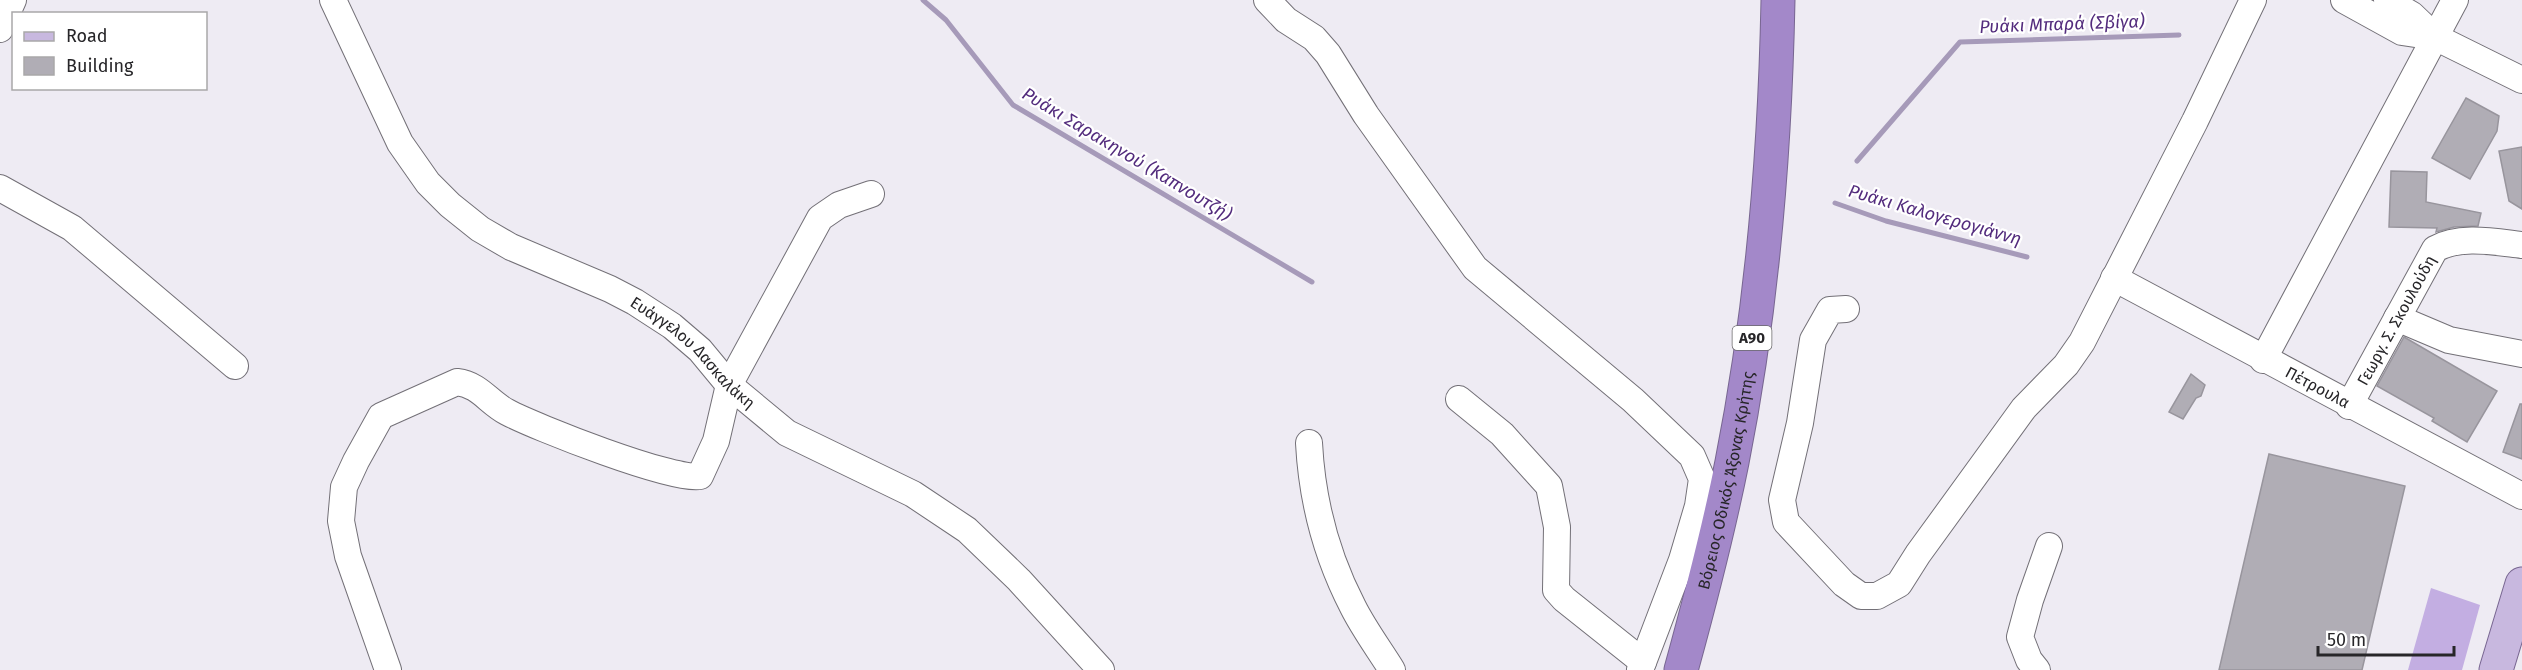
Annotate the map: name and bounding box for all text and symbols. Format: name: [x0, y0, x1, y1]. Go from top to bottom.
water label: Ρυάκι Μπαρά (Σβίγα): [1979, 10, 2145, 38]
legend: [12, 12, 207, 90]
text: Road: [66, 25, 108, 47]
text: Building: [66, 55, 134, 77]
water label: Ρυάκι Σαρακηνού (Καπνουτζή): [1018, 83, 1236, 225]
water label: Ρυάκι Καλογερογιάννη: [1846, 180, 2024, 250]
street label: Γεωργ. Σ. Σκουλούδη: [2353, 252, 2440, 389]
street label: Ευάγγελου Δασκαλάκη: [627, 293, 759, 413]
road number: Α90: [1732, 326, 1772, 350]
street label: Πέτρουλα: [2282, 362, 2353, 412]
street label: Βόρειος Οδικός Άξονας Κρήτης: [1694, 370, 1758, 591]
scale bar: [2318, 619, 2454, 657]
text: 50 m: [2327, 629, 2366, 651]

